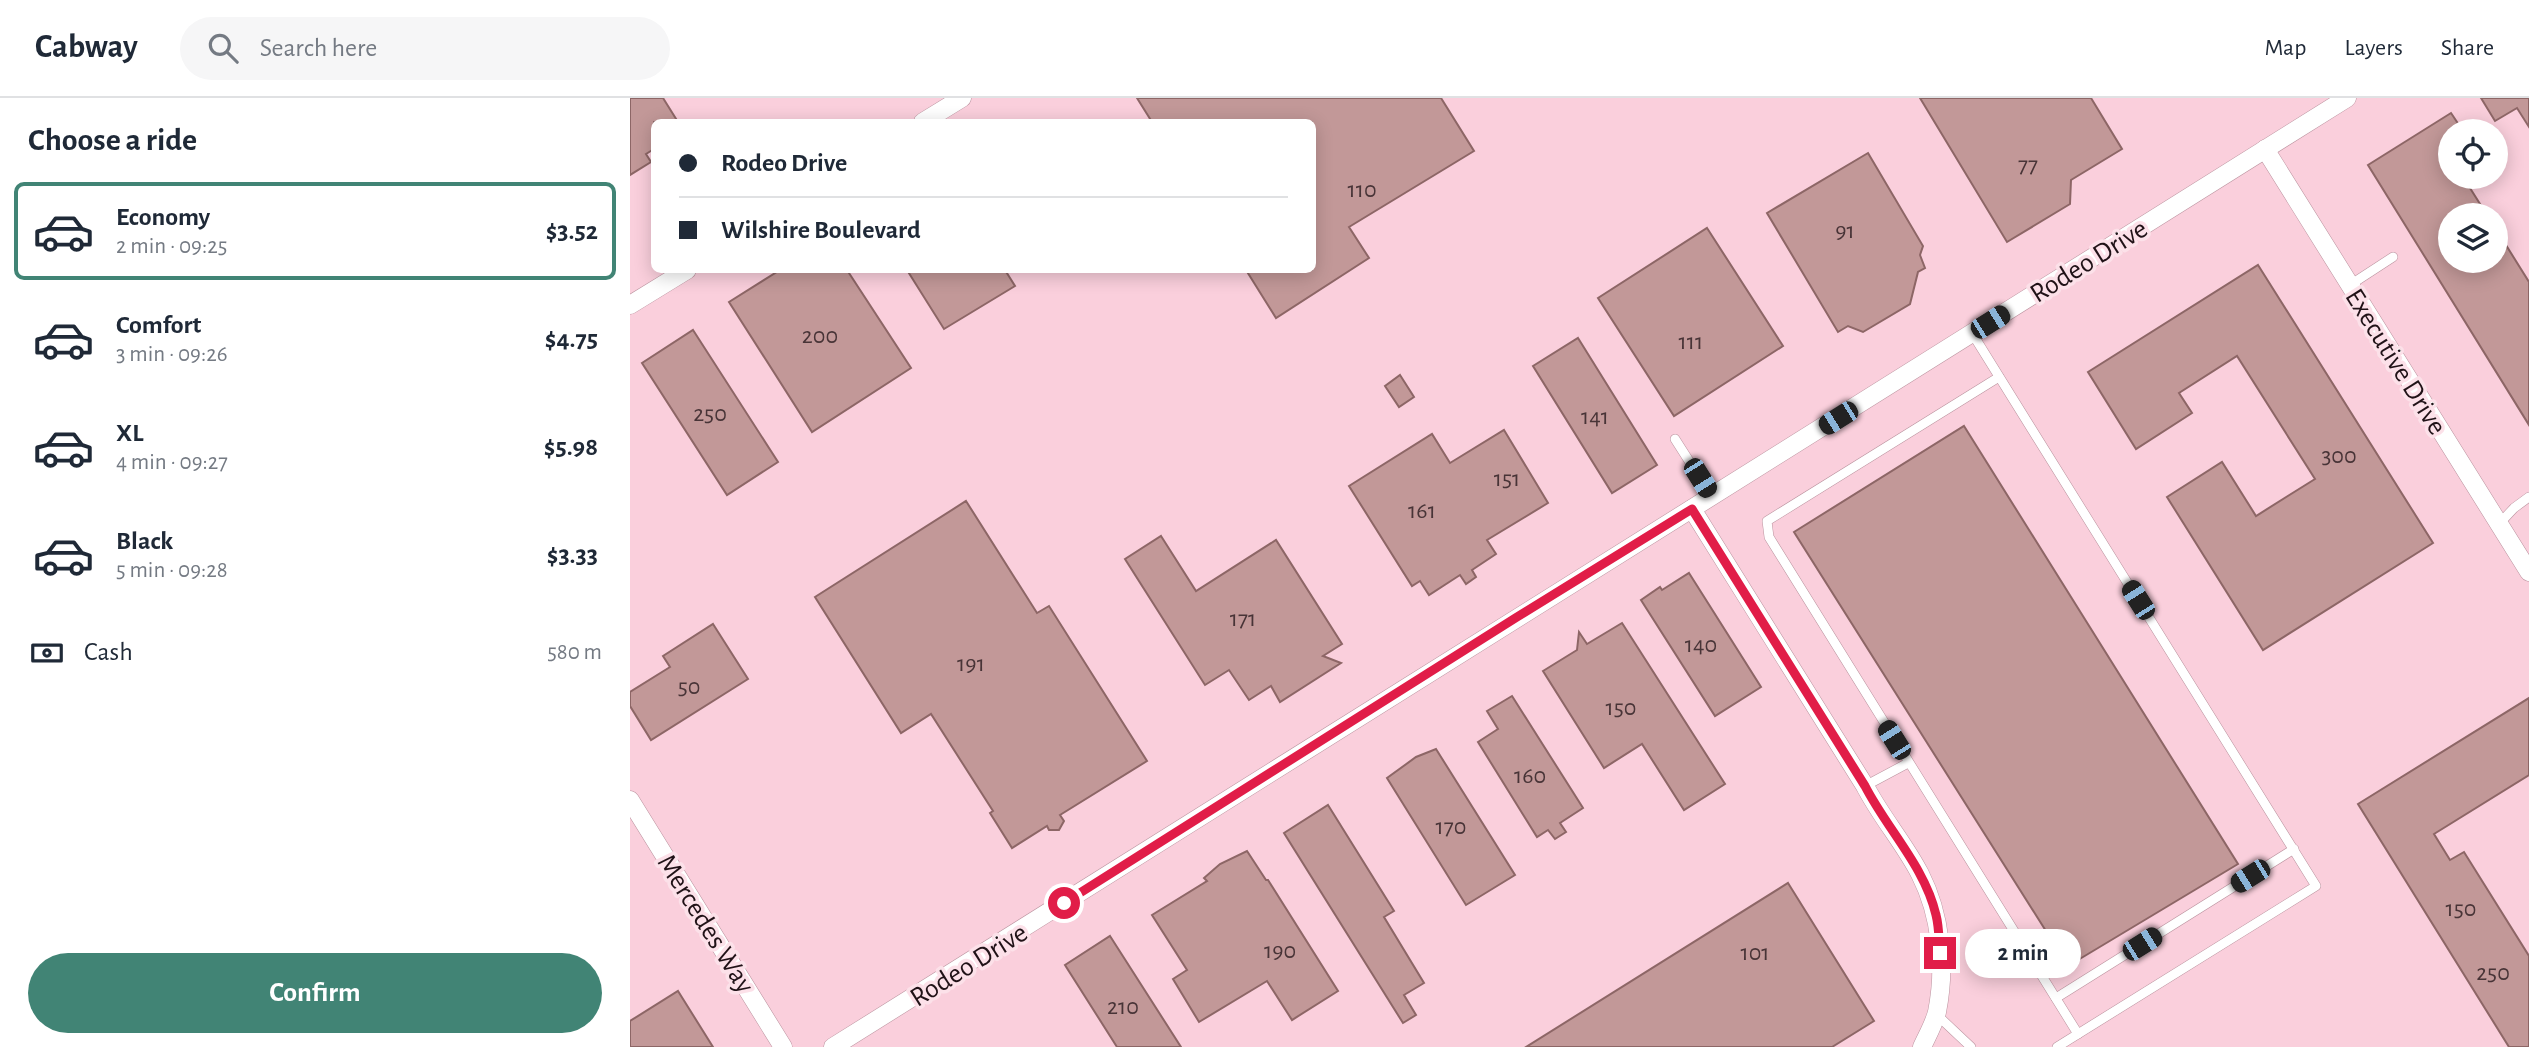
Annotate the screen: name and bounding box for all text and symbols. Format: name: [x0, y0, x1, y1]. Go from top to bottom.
search box: [180, 17, 670, 80]
icon: search: [204, 29, 242, 67]
text: Cabway: [35, 31, 138, 64]
text: Search here: [260, 35, 377, 61]
text: Map: [2264, 36, 2306, 60]
text: Layers: [2344, 36, 2403, 60]
text: Share: [2441, 36, 2494, 60]
map controls: [2438, 119, 2508, 273]
button: locate: [2438, 119, 2508, 189]
text: Choose a ride: [28, 124, 197, 156]
text: Rodeo Drive: [721, 150, 847, 176]
house number: 77: [2018, 153, 2038, 177]
house number: 110: [1347, 178, 1377, 202]
icon: car: [32, 200, 95, 263]
button: layers: [2438, 203, 2508, 273]
text: Economy: [116, 204, 210, 230]
street label: Rodeo Drive: [2026, 215, 2153, 309]
text: Wilshire Boulevard: [721, 217, 921, 243]
text: $3.52: [546, 218, 598, 244]
house number: 91: [1835, 219, 1855, 243]
text: 2 min · 09:25: [116, 235, 227, 258]
street label: Executive Drive: [2339, 284, 2451, 440]
car: [1967, 302, 2014, 342]
icon: car: [32, 308, 95, 371]
text: Comfort: [116, 312, 201, 338]
house number: 200: [802, 324, 838, 348]
text: $4.75: [545, 326, 598, 352]
house number: 111: [1679, 330, 1703, 354]
text: 3 min · 09:26: [116, 343, 227, 366]
car: [1815, 398, 1862, 438]
house number: 250: [693, 402, 727, 426]
house number: 141: [1581, 405, 1609, 429]
icon: car: [32, 416, 95, 479]
text: XL: [116, 420, 143, 446]
text: $5.98: [544, 434, 598, 460]
house number: 300: [2321, 444, 2357, 468]
text: 4 min · 09:27: [116, 451, 228, 474]
car: [1680, 455, 1721, 501]
house number: 151: [1494, 467, 1520, 491]
house number: 161: [1408, 499, 1436, 523]
icon: car: [32, 524, 95, 587]
text: Black: [116, 528, 173, 554]
text: $3.33: [547, 542, 598, 568]
text: 5 min · 09:28: [116, 559, 228, 582]
car: [2118, 577, 2159, 623]
house number: 171: [1230, 607, 1256, 631]
house number: 140: [1685, 633, 1717, 657]
icon: cash: [28, 634, 66, 672]
text: Cash: [84, 639, 133, 665]
text: 580 m: [547, 641, 602, 664]
house number: 191: [957, 652, 985, 676]
house number: 50: [678, 675, 700, 699]
house number: 150: [1606, 696, 1636, 720]
car: [1874, 717, 1915, 763]
house number: 160: [1514, 764, 1546, 788]
house number: 170: [1436, 815, 1466, 839]
street label: Mercedes Way: [652, 850, 759, 998]
car: [2227, 856, 2274, 896]
route start: [1048, 887, 1080, 919]
house number: 150: [2446, 897, 2476, 921]
street label: Rodeo Drive: [906, 919, 1033, 1013]
car: [2119, 924, 2166, 964]
callout: 2 min: [1964, 928, 2080, 978]
route end: [1924, 937, 1956, 969]
house number: 190: [1264, 939, 1296, 963]
house number: 101: [1740, 941, 1770, 965]
text: 2 min: [1997, 942, 2049, 965]
button: Confirm: [28, 953, 602, 1033]
house number: 250: [2476, 961, 2510, 985]
house number: 210: [1107, 995, 1139, 1019]

